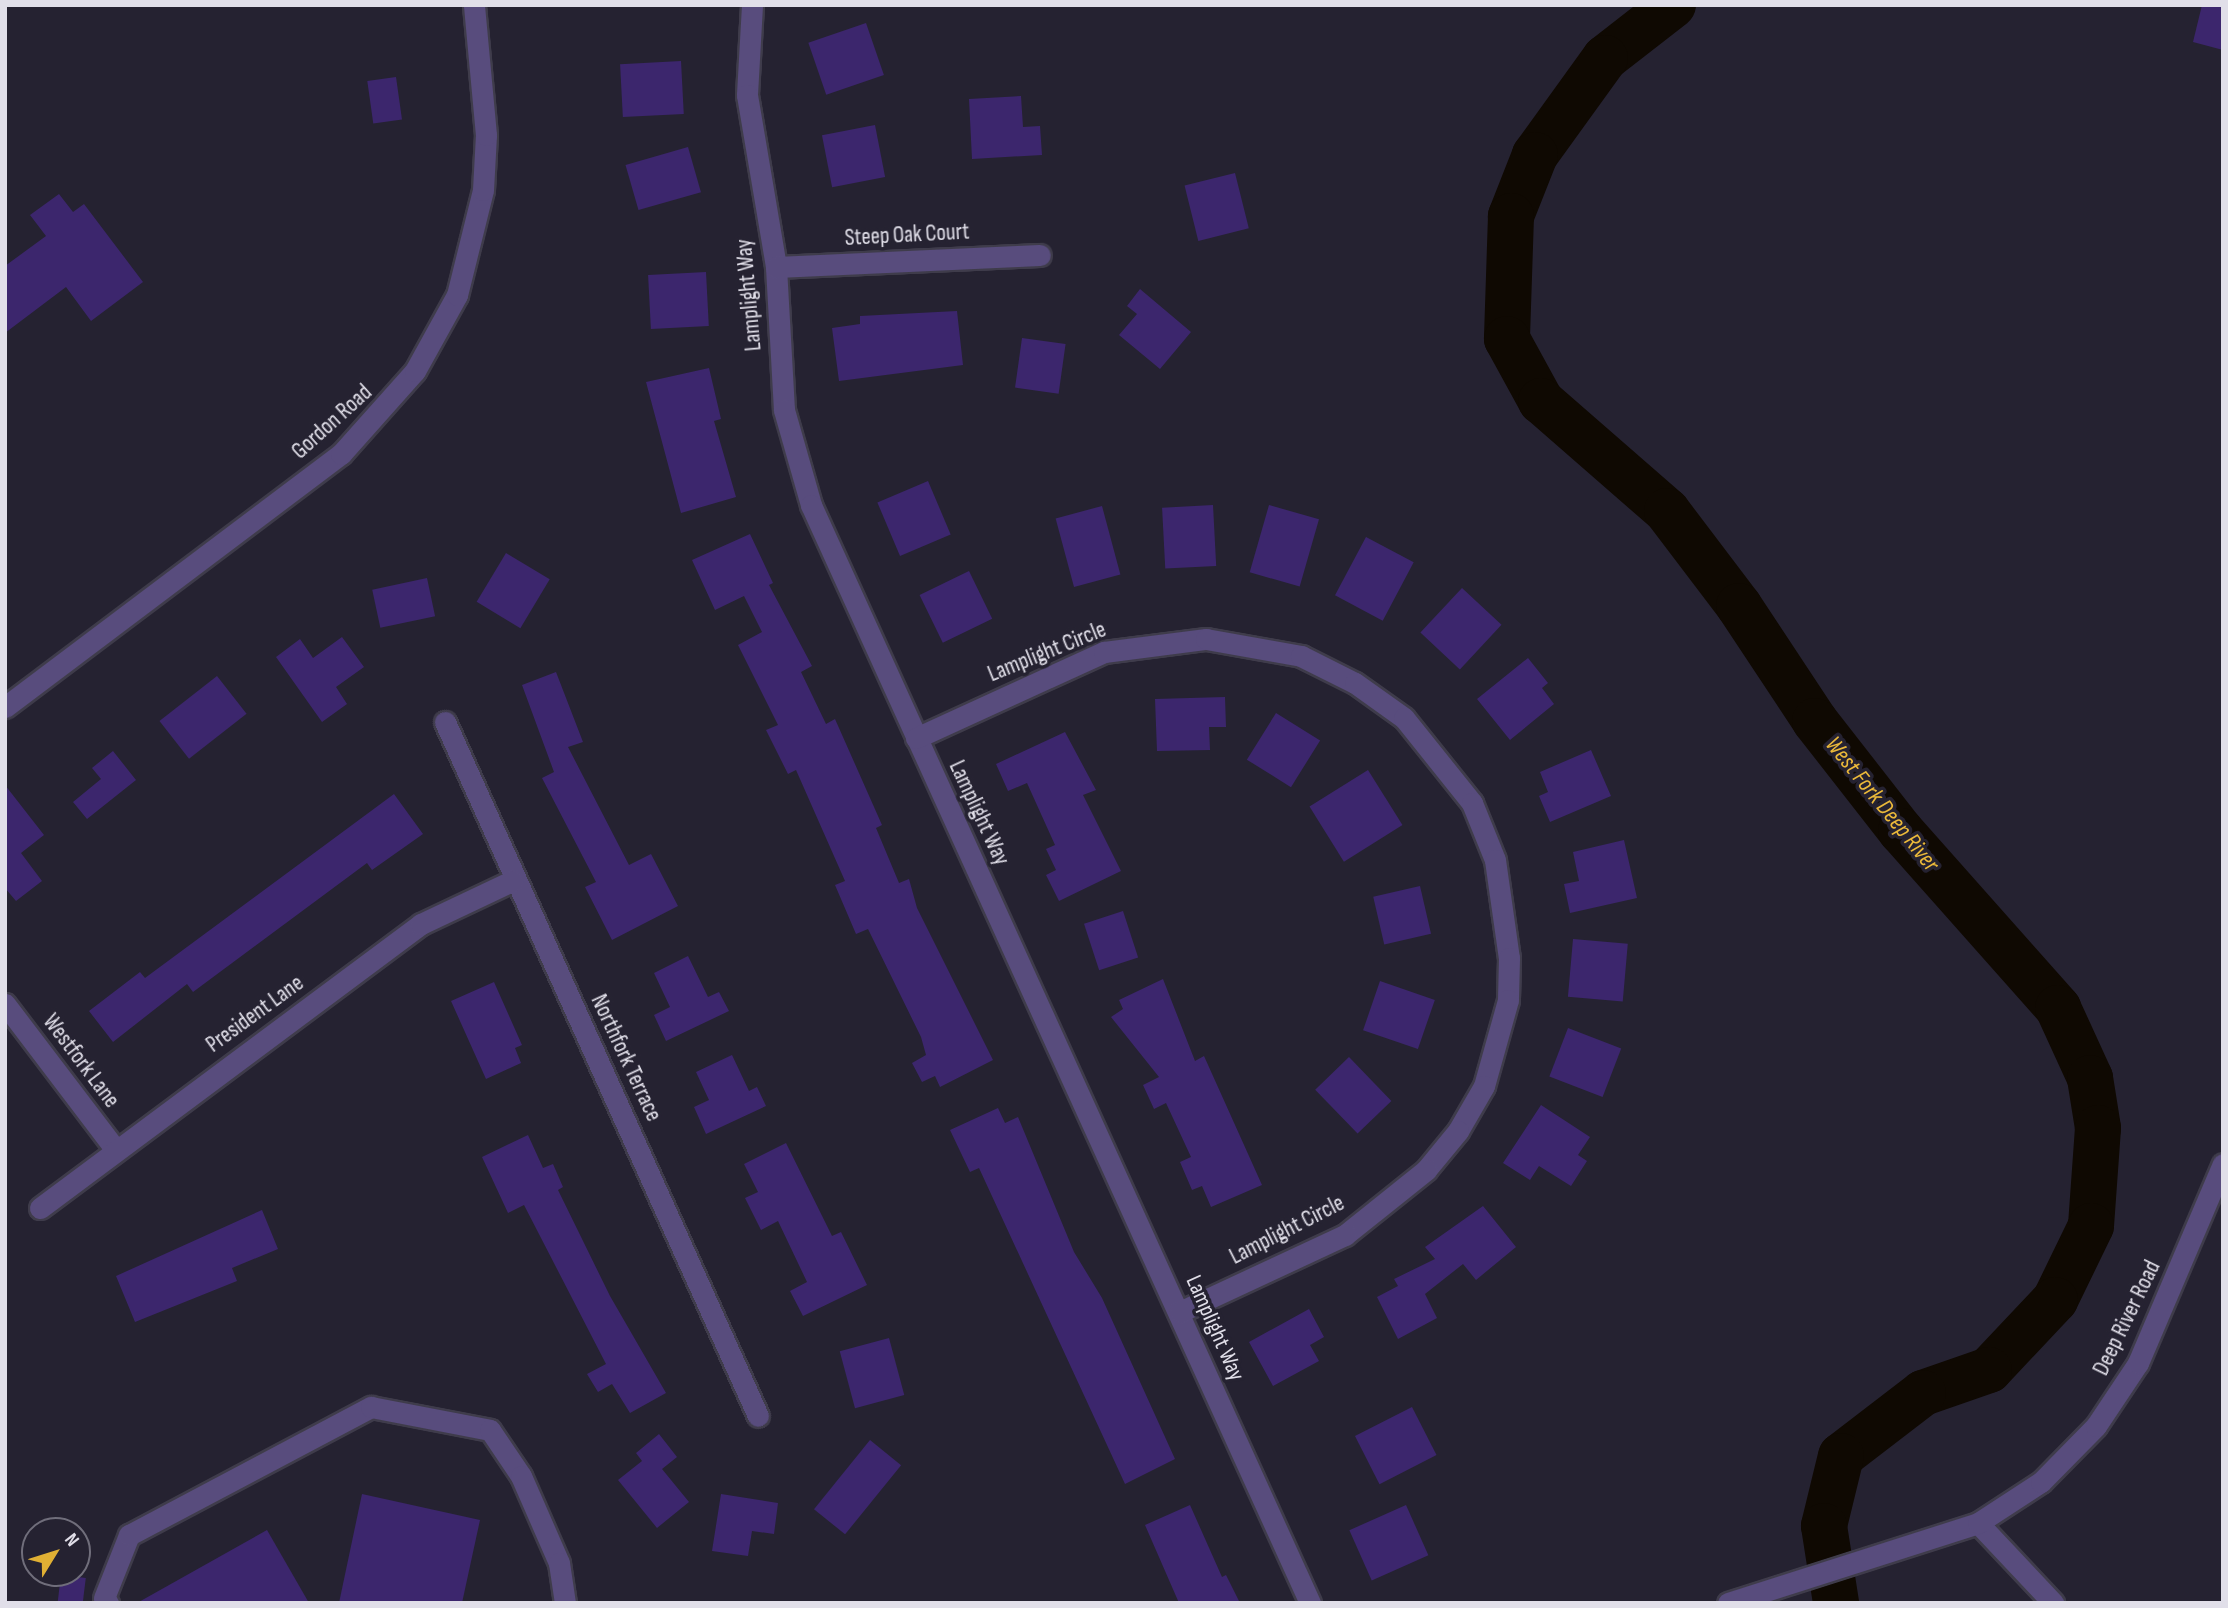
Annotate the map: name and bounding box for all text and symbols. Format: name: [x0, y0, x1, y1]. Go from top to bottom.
street label: Steep Oak Court: [844, 218, 970, 252]
street label: Lamplight Way: [730, 238, 768, 352]
street label: Gordon Road: [286, 379, 378, 465]
street label: Lamplight Circle: [984, 616, 1110, 688]
water label: West Fork Deep River: [1819, 731, 1945, 877]
street label: Lamplight Way: [943, 756, 1015, 870]
street label: President Lane: [201, 969, 309, 1059]
street label: Northfork Terrace: [585, 990, 667, 1126]
street label: Westfork Lane: [37, 1009, 125, 1113]
street label: Lamplight Circle: [1225, 1189, 1349, 1271]
street label: Deep River Road: [2087, 1256, 2167, 1380]
street label: Lamplight Way: [1180, 1271, 1250, 1385]
north arrow: [21, 1517, 91, 1587]
text: N: [59, 1529, 84, 1551]

